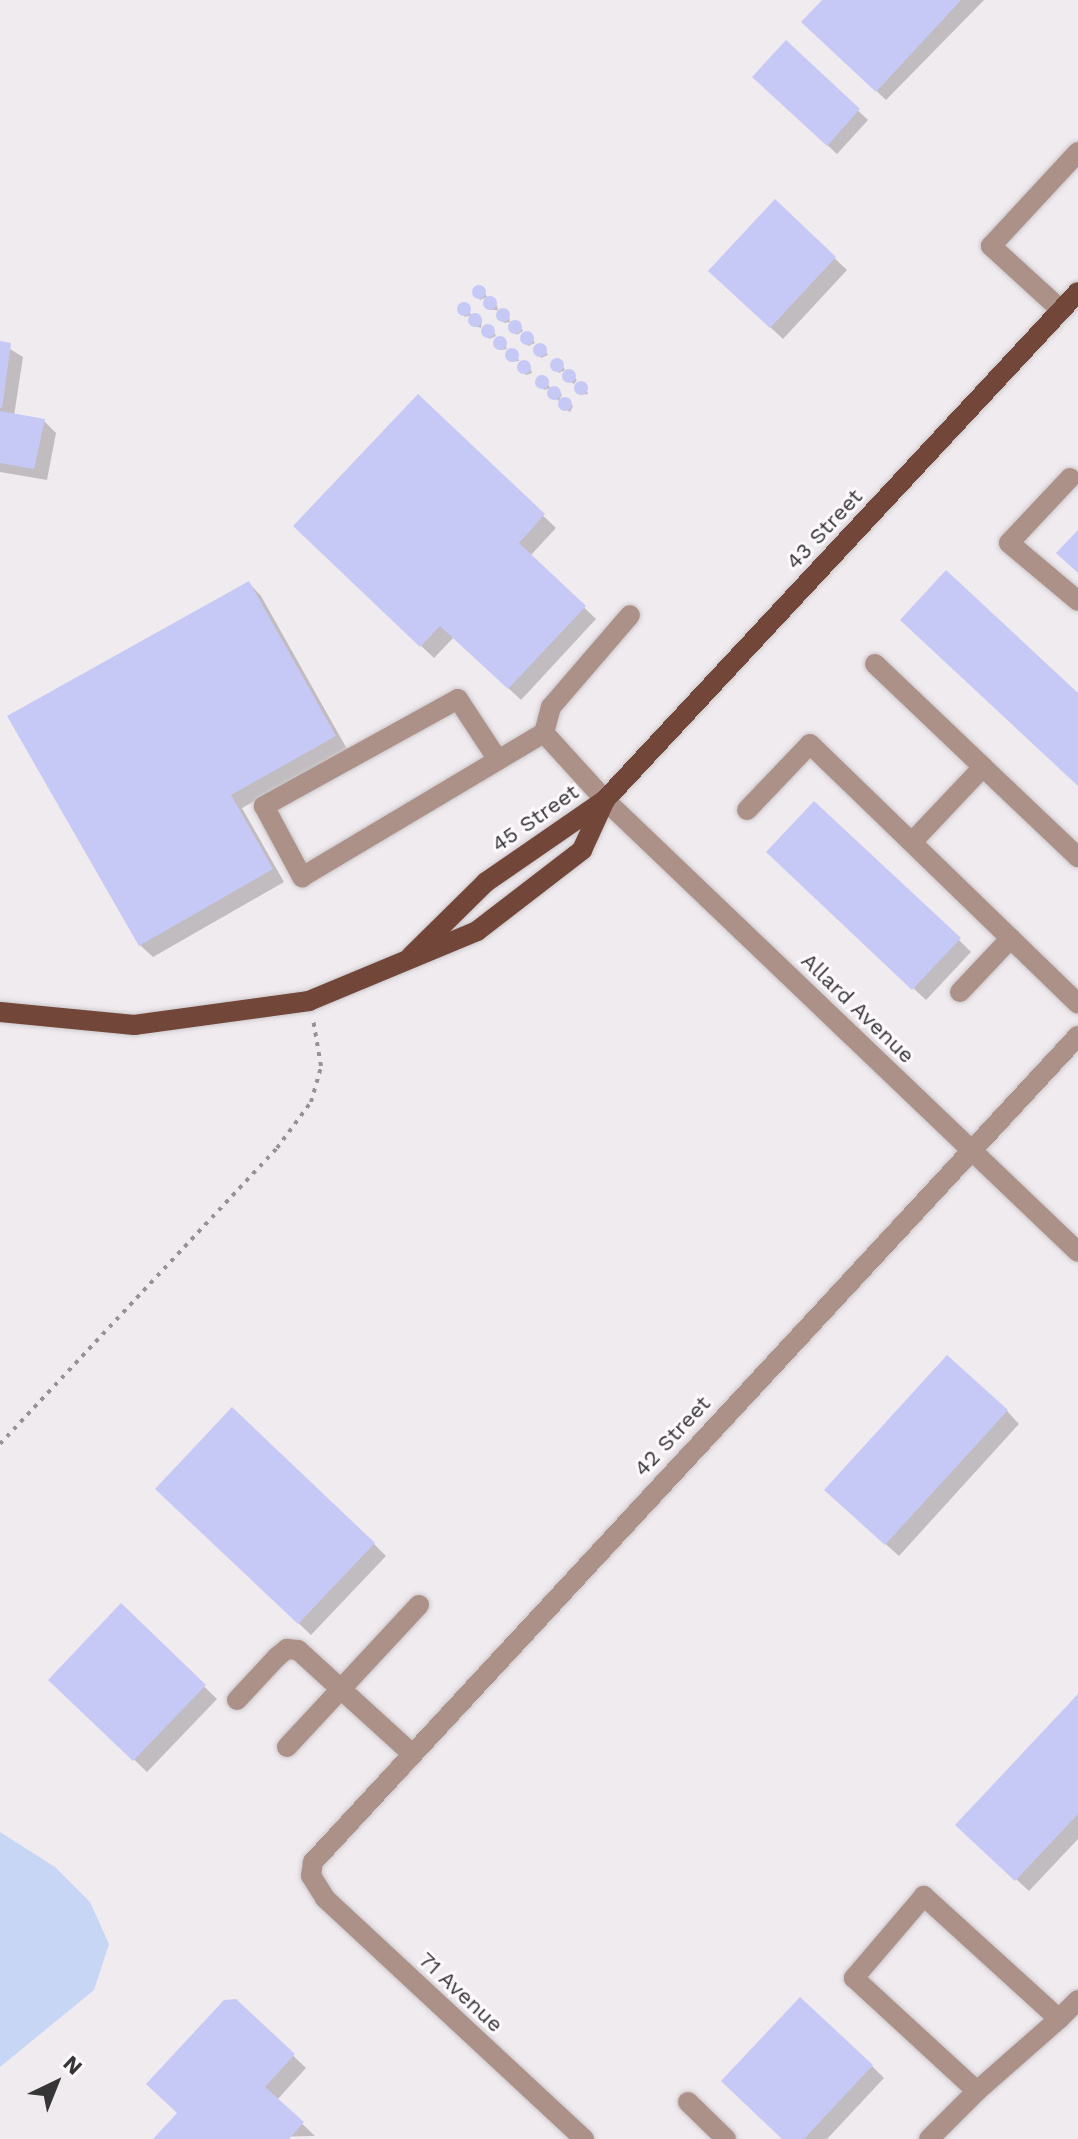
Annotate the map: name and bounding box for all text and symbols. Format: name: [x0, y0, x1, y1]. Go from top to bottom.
street label: 43 Street: [780, 483, 868, 575]
street label: 45 Street: [486, 779, 584, 857]
street label: Allard Avenue: [796, 947, 920, 1069]
street label: 42 Street: [628, 1390, 716, 1482]
street label: 71 Avenue: [413, 1946, 509, 2038]
north arrow: [16, 2043, 96, 2123]
text: N: [58, 2050, 87, 2080]

